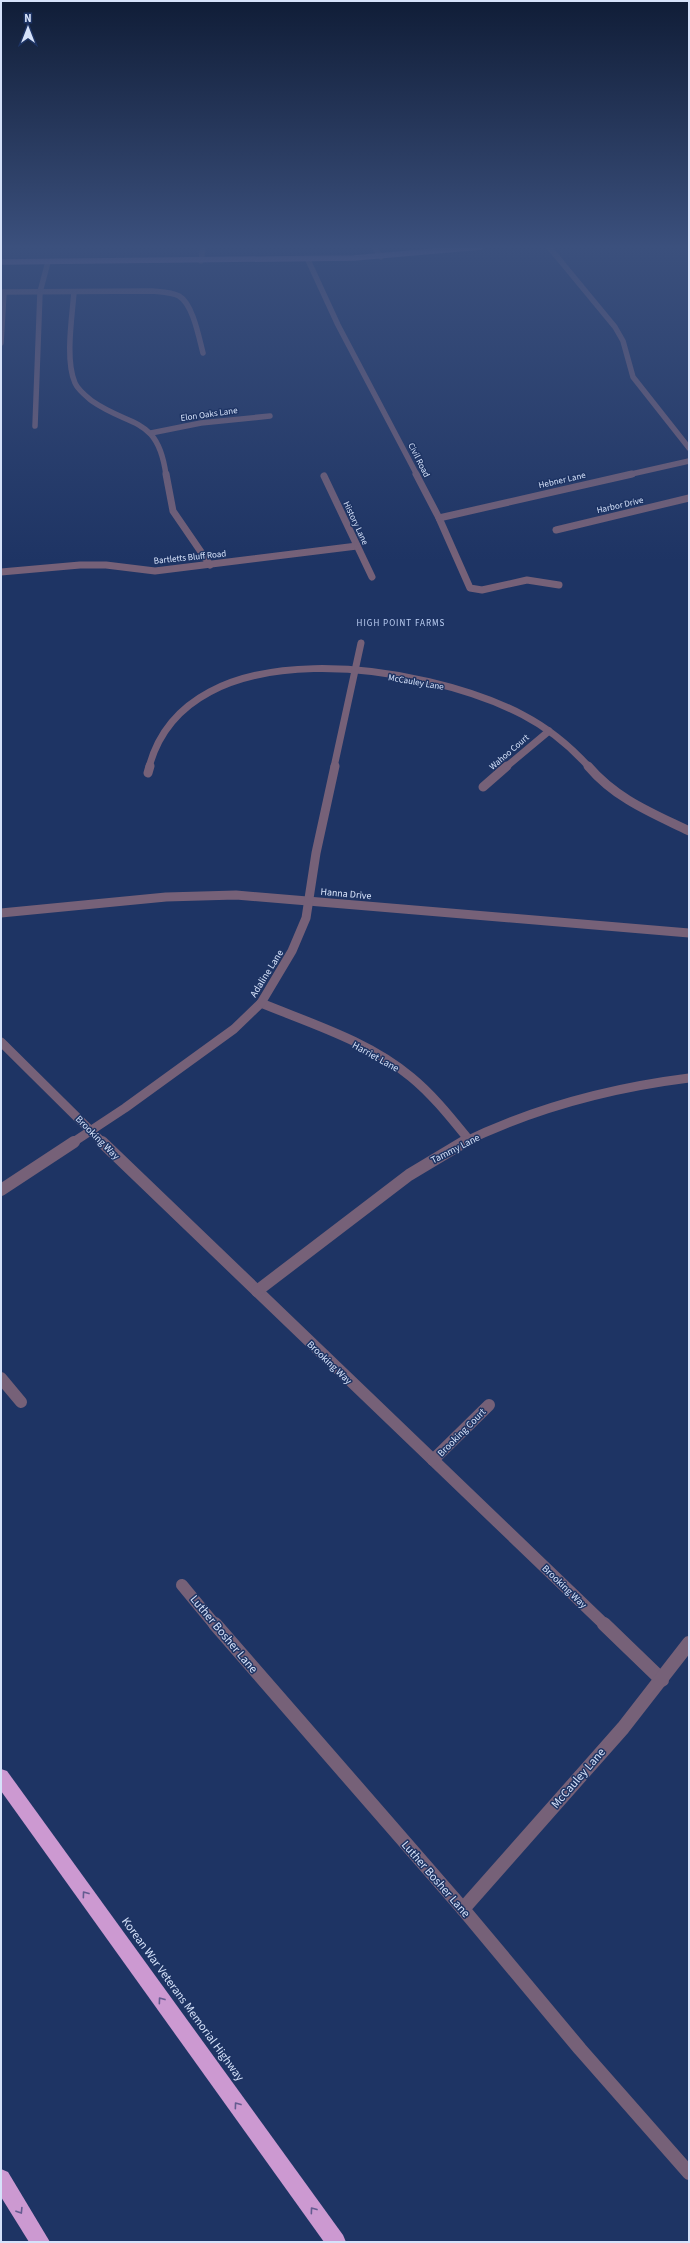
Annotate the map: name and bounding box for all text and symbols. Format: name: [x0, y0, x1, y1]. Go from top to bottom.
north arrow: [8, 8, 48, 48]
text: N: [24, 11, 32, 26]
street label: Elon Oaks Lane: [180, 404, 239, 425]
street label: Civil Road: [404, 441, 433, 480]
street label: Hebner Lane: [537, 469, 587, 492]
street label: Harbor Drive: [595, 494, 645, 517]
street label: History Lane: [340, 499, 372, 548]
street label: Bartletts Bluff Road: [153, 547, 227, 568]
district label: HIGH POINT FARMS: [357, 617, 445, 630]
street label: McCauley Lane: [387, 671, 445, 694]
street label: Wahoo Court: [487, 731, 532, 773]
street label: Hanna Drive: [320, 885, 372, 903]
street label: Adaline Lane: [247, 947, 287, 1000]
street label: Harriet Lane: [350, 1038, 401, 1076]
street label: Brooking Way: [72, 1112, 123, 1163]
street label: Tammy Lane: [429, 1131, 482, 1167]
street label: Brooking Way: [304, 1338, 355, 1388]
street label: Brooking Court: [434, 1405, 490, 1460]
street label: Brooking Way: [539, 1562, 590, 1612]
street label: Luther Bosher Lane: [186, 1592, 261, 1677]
street label: McCauley Lane: [547, 1744, 609, 1812]
street label: Luther Bosher Lane: [397, 1837, 474, 1922]
one-way arrow: [82, 1891, 90, 1898]
street label: Korean War Veterans Memorial Highway: [117, 1914, 248, 2085]
one-way arrow: [159, 1997, 166, 2004]
one-way arrow: [234, 2102, 242, 2109]
one-way arrow: [16, 2207, 23, 2214]
one-way arrow: [311, 2208, 318, 2215]

